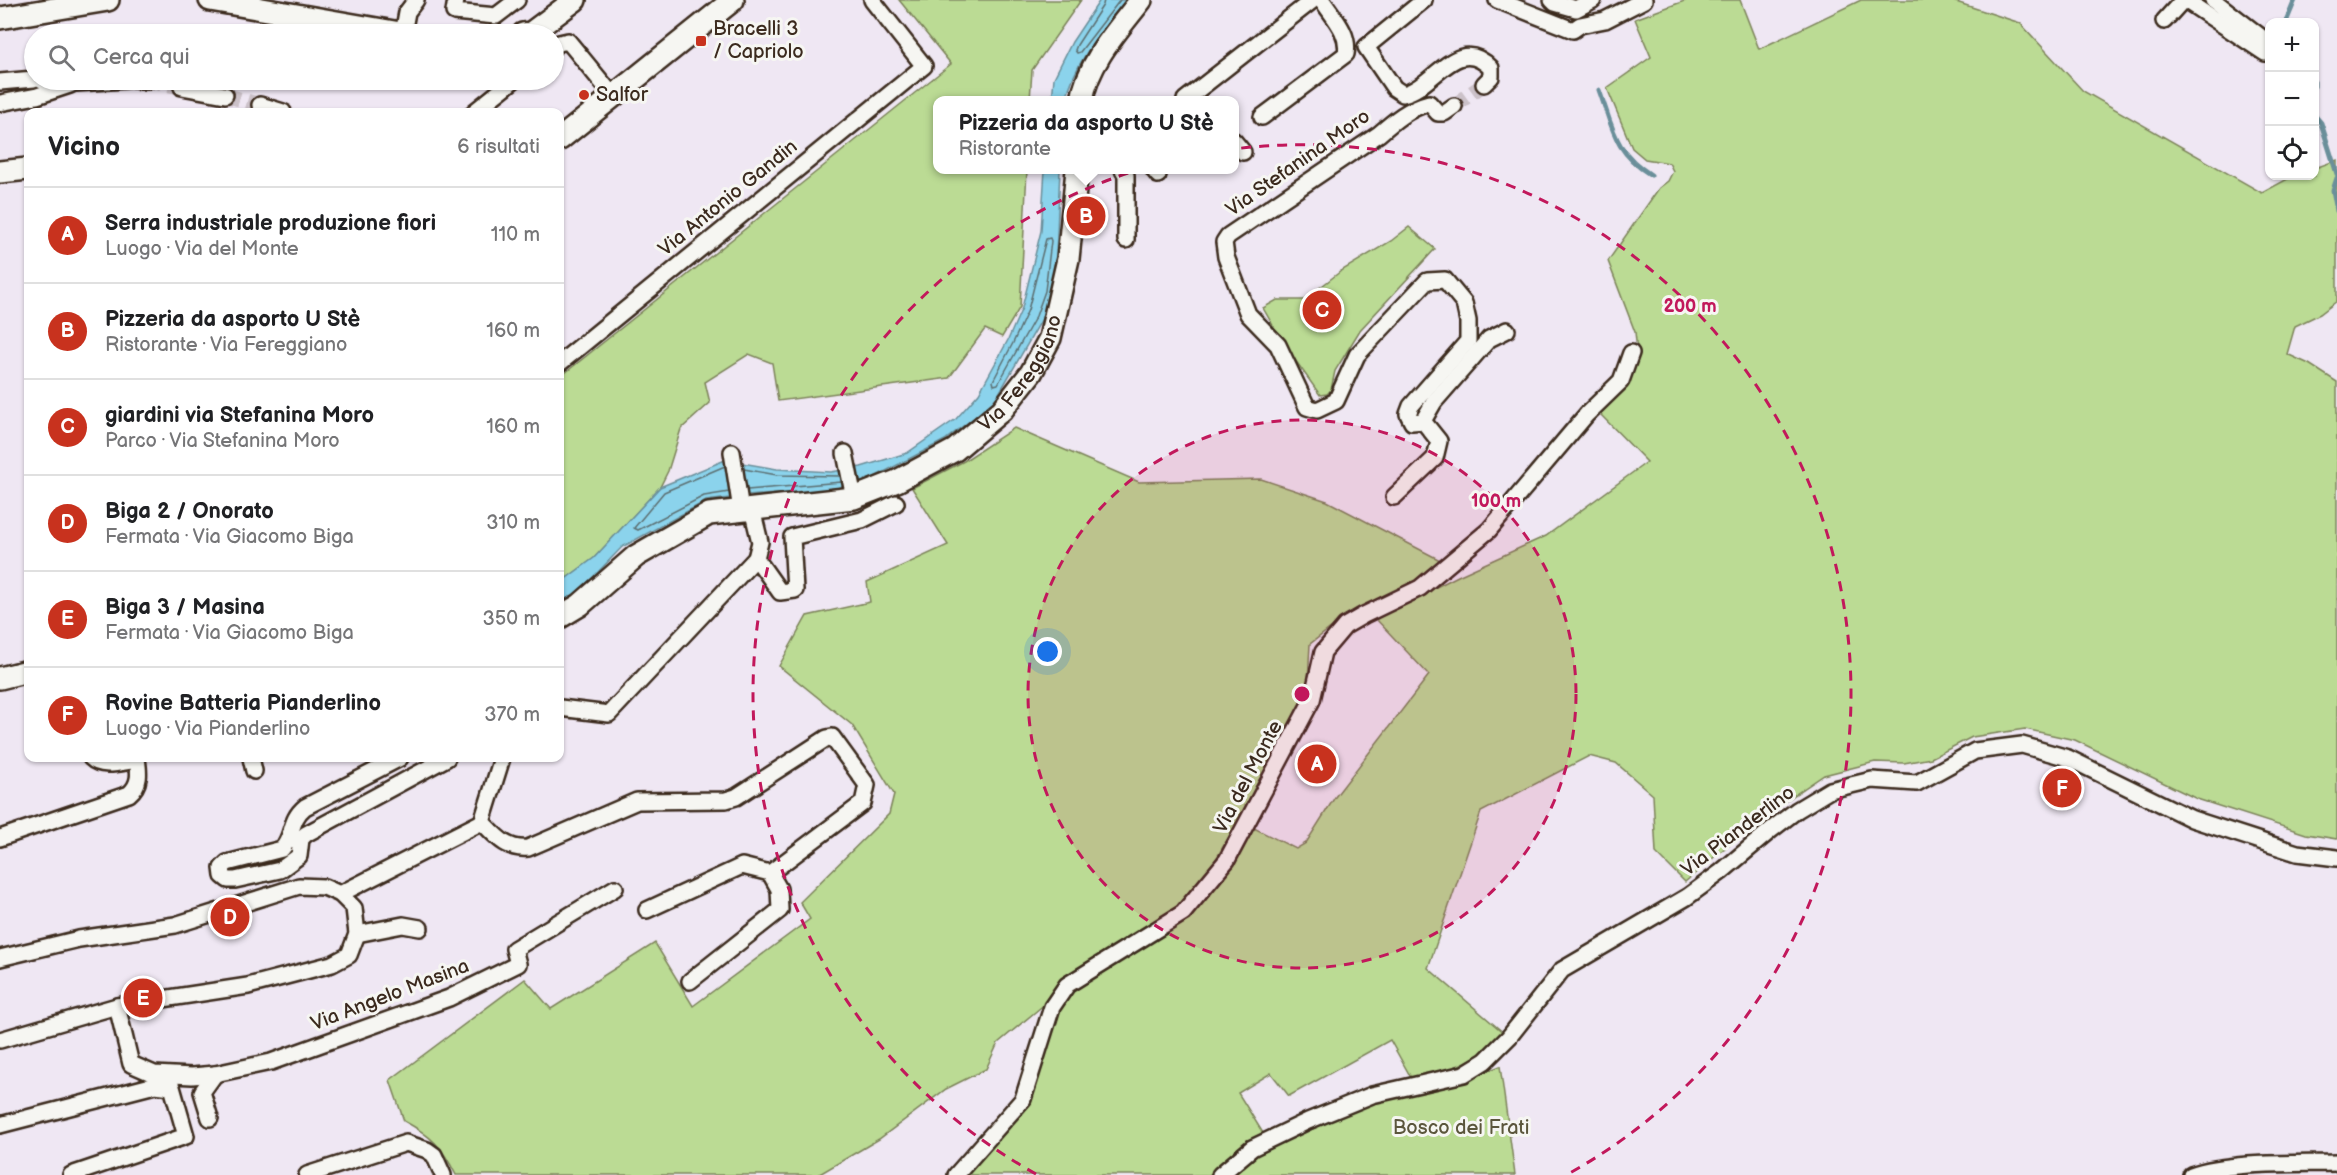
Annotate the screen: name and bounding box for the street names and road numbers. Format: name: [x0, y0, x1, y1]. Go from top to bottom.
street label: Via Stefanina Moro: [1221, 104, 1375, 222]
street label: Via Antonio Gandin: [654, 135, 802, 261]
street label: Via Fereggiano: [973, 313, 1067, 437]
street label: Via del Monte: [1208, 716, 1288, 837]
street label: Via Pianderlino: [1676, 781, 1800, 881]
street label: Via Angelo Masina: [307, 954, 473, 1036]

